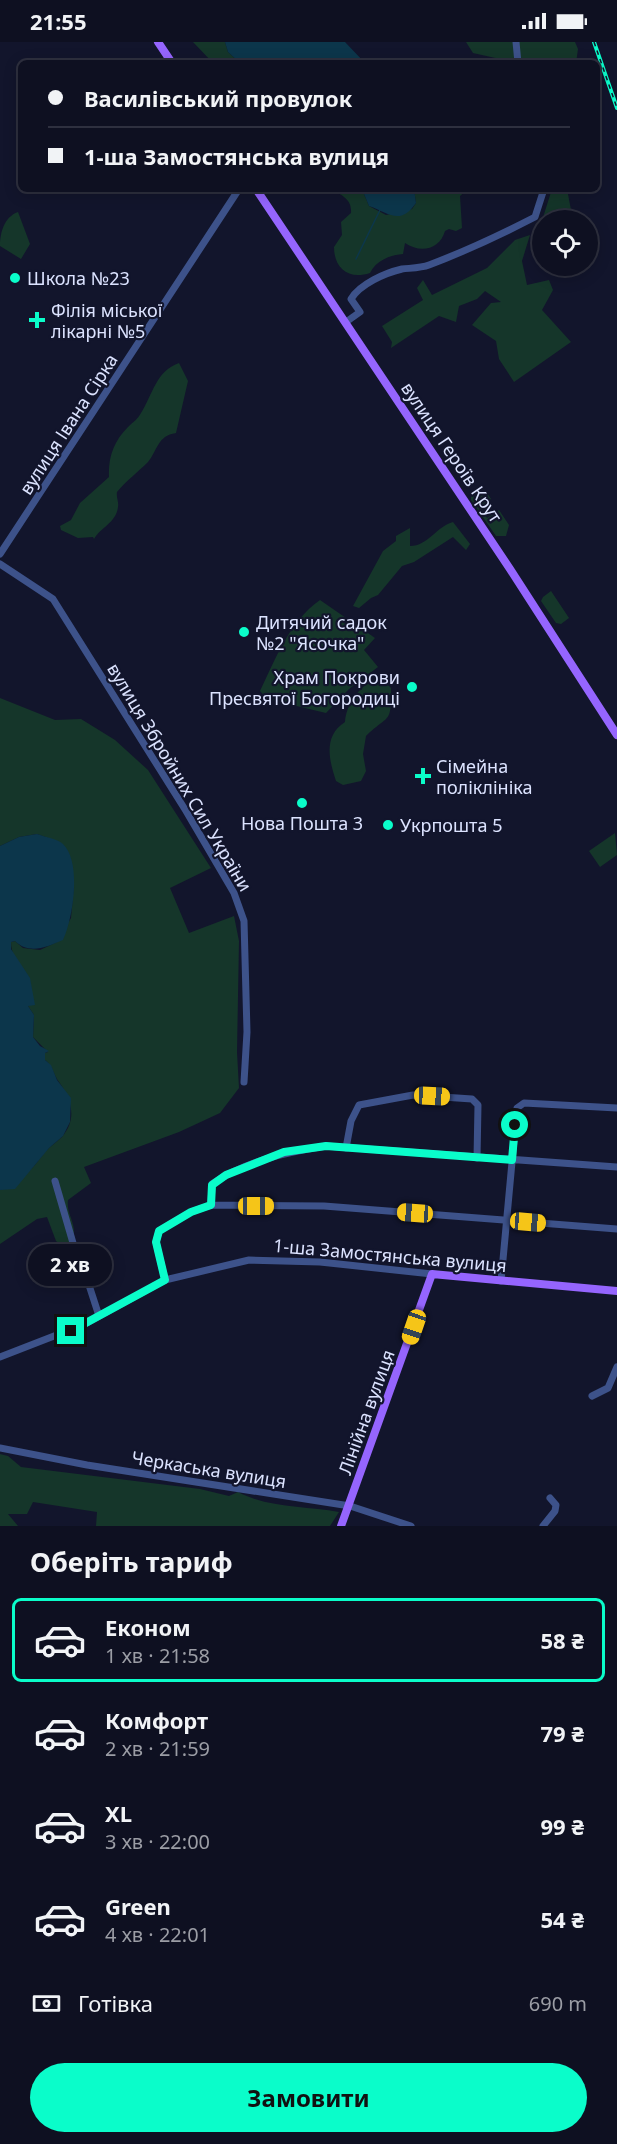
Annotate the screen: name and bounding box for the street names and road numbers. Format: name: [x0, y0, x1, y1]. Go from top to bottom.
street label: вулиця Івана Сірка: [13, 349, 123, 499]
street label: вулиця Героїв Крут: [396, 377, 508, 528]
street label: вулиця Збройних Сил України: [102, 658, 258, 896]
street label: 1-ша Замостянська вулиця: [272, 1233, 508, 1277]
street label: Лінійна вулиця: [332, 1346, 400, 1478]
street label: Черкаська вулиця: [130, 1445, 288, 1493]

